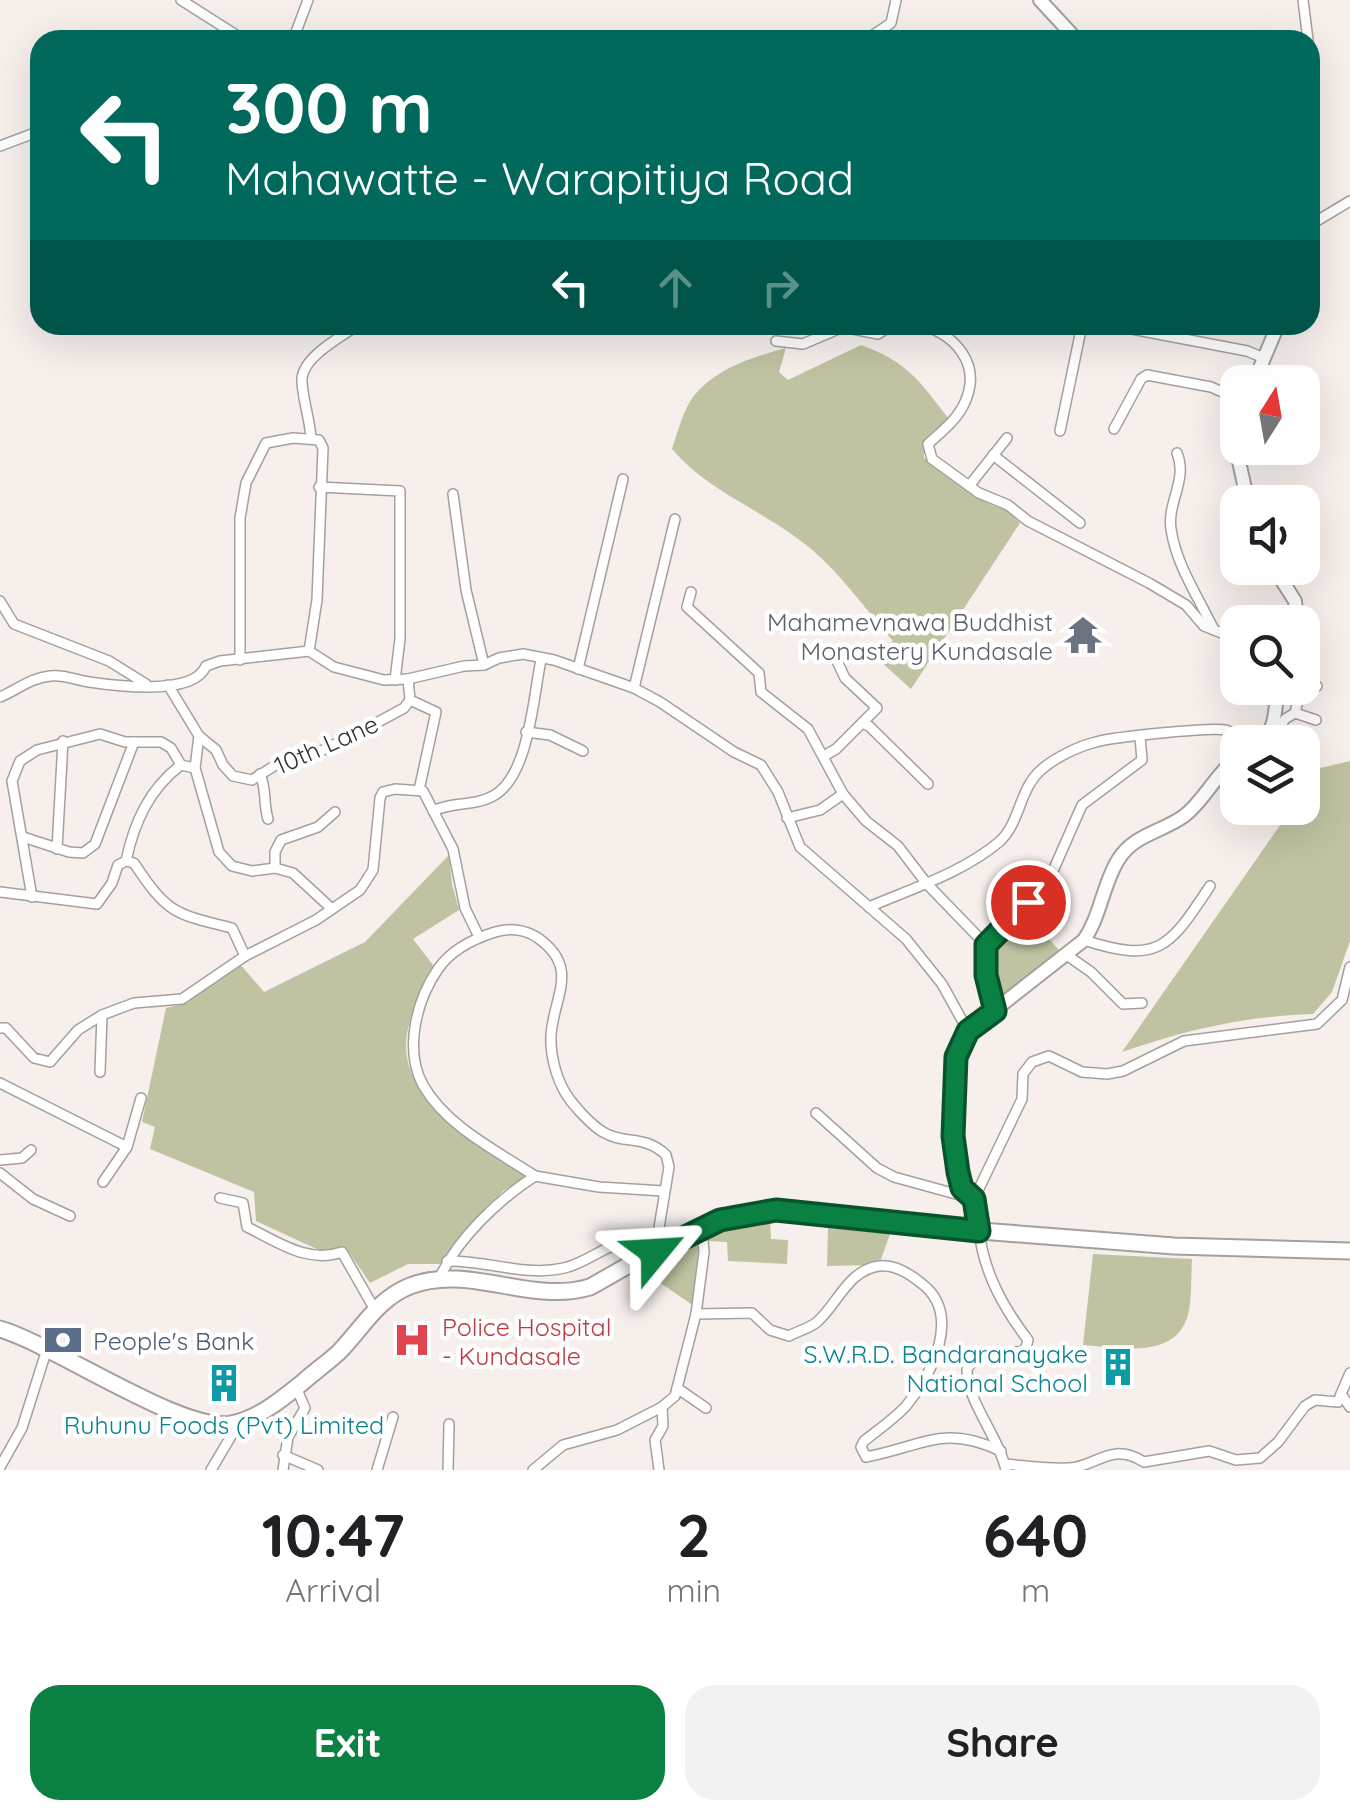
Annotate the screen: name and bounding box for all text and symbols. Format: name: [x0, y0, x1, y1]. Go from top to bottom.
text: 300 m: [225, 63, 433, 151]
icon: left: [60, 70, 190, 200]
text: Mahawatte - Warapitiya Road: [225, 150, 854, 206]
icon: left: [543, 260, 598, 315]
icon: ahead: [648, 260, 703, 315]
icon: right: [753, 260, 808, 315]
north arrow: [1220, 365, 1320, 465]
map controls: [1220, 365, 1320, 825]
button: sound: [1220, 485, 1320, 585]
button: search: [1220, 605, 1320, 705]
place label: Mahamevnawa Buddhist Monastery Kundasale: [767, 606, 1053, 666]
temple icon: Mahamevnawa Buddhist Monastery Kundasale: [1062, 614, 1104, 656]
street label: 10th Lane: [269, 707, 383, 781]
button: layers: [1220, 725, 1320, 825]
pin: [986, 860, 1071, 945]
icon: arrive: [1001, 875, 1056, 930]
position arrow: [603, 1200, 707, 1304]
place label: Police Hospital - Kundasale: [442, 1311, 611, 1371]
bank icon: People's Bank: [42, 1319, 84, 1361]
hospital icon: Police Hospital - Kundasale: [391, 1319, 433, 1361]
place label: People's Bank: [93, 1325, 254, 1356]
place label: S.W.R.D. Bandaranayake National School: [804, 1338, 1088, 1398]
building icon: S.W.R.D. Bandaranayake National School: [1097, 1346, 1139, 1388]
building icon: Ruhunu Foods (Pvt) Limited: [203, 1362, 245, 1404]
place label: Ruhunu Foods (Pvt) Limited: [64, 1409, 384, 1440]
text: 10:47: [262, 1497, 405, 1572]
text: 2: [677, 1497, 711, 1572]
text: 640: [983, 1497, 1088, 1572]
text: Arrival: [285, 1570, 381, 1610]
text: min: [667, 1570, 721, 1610]
text: m: [1021, 1570, 1050, 1610]
button: Exit: [30, 1685, 665, 1800]
button: Share: [685, 1685, 1320, 1800]

